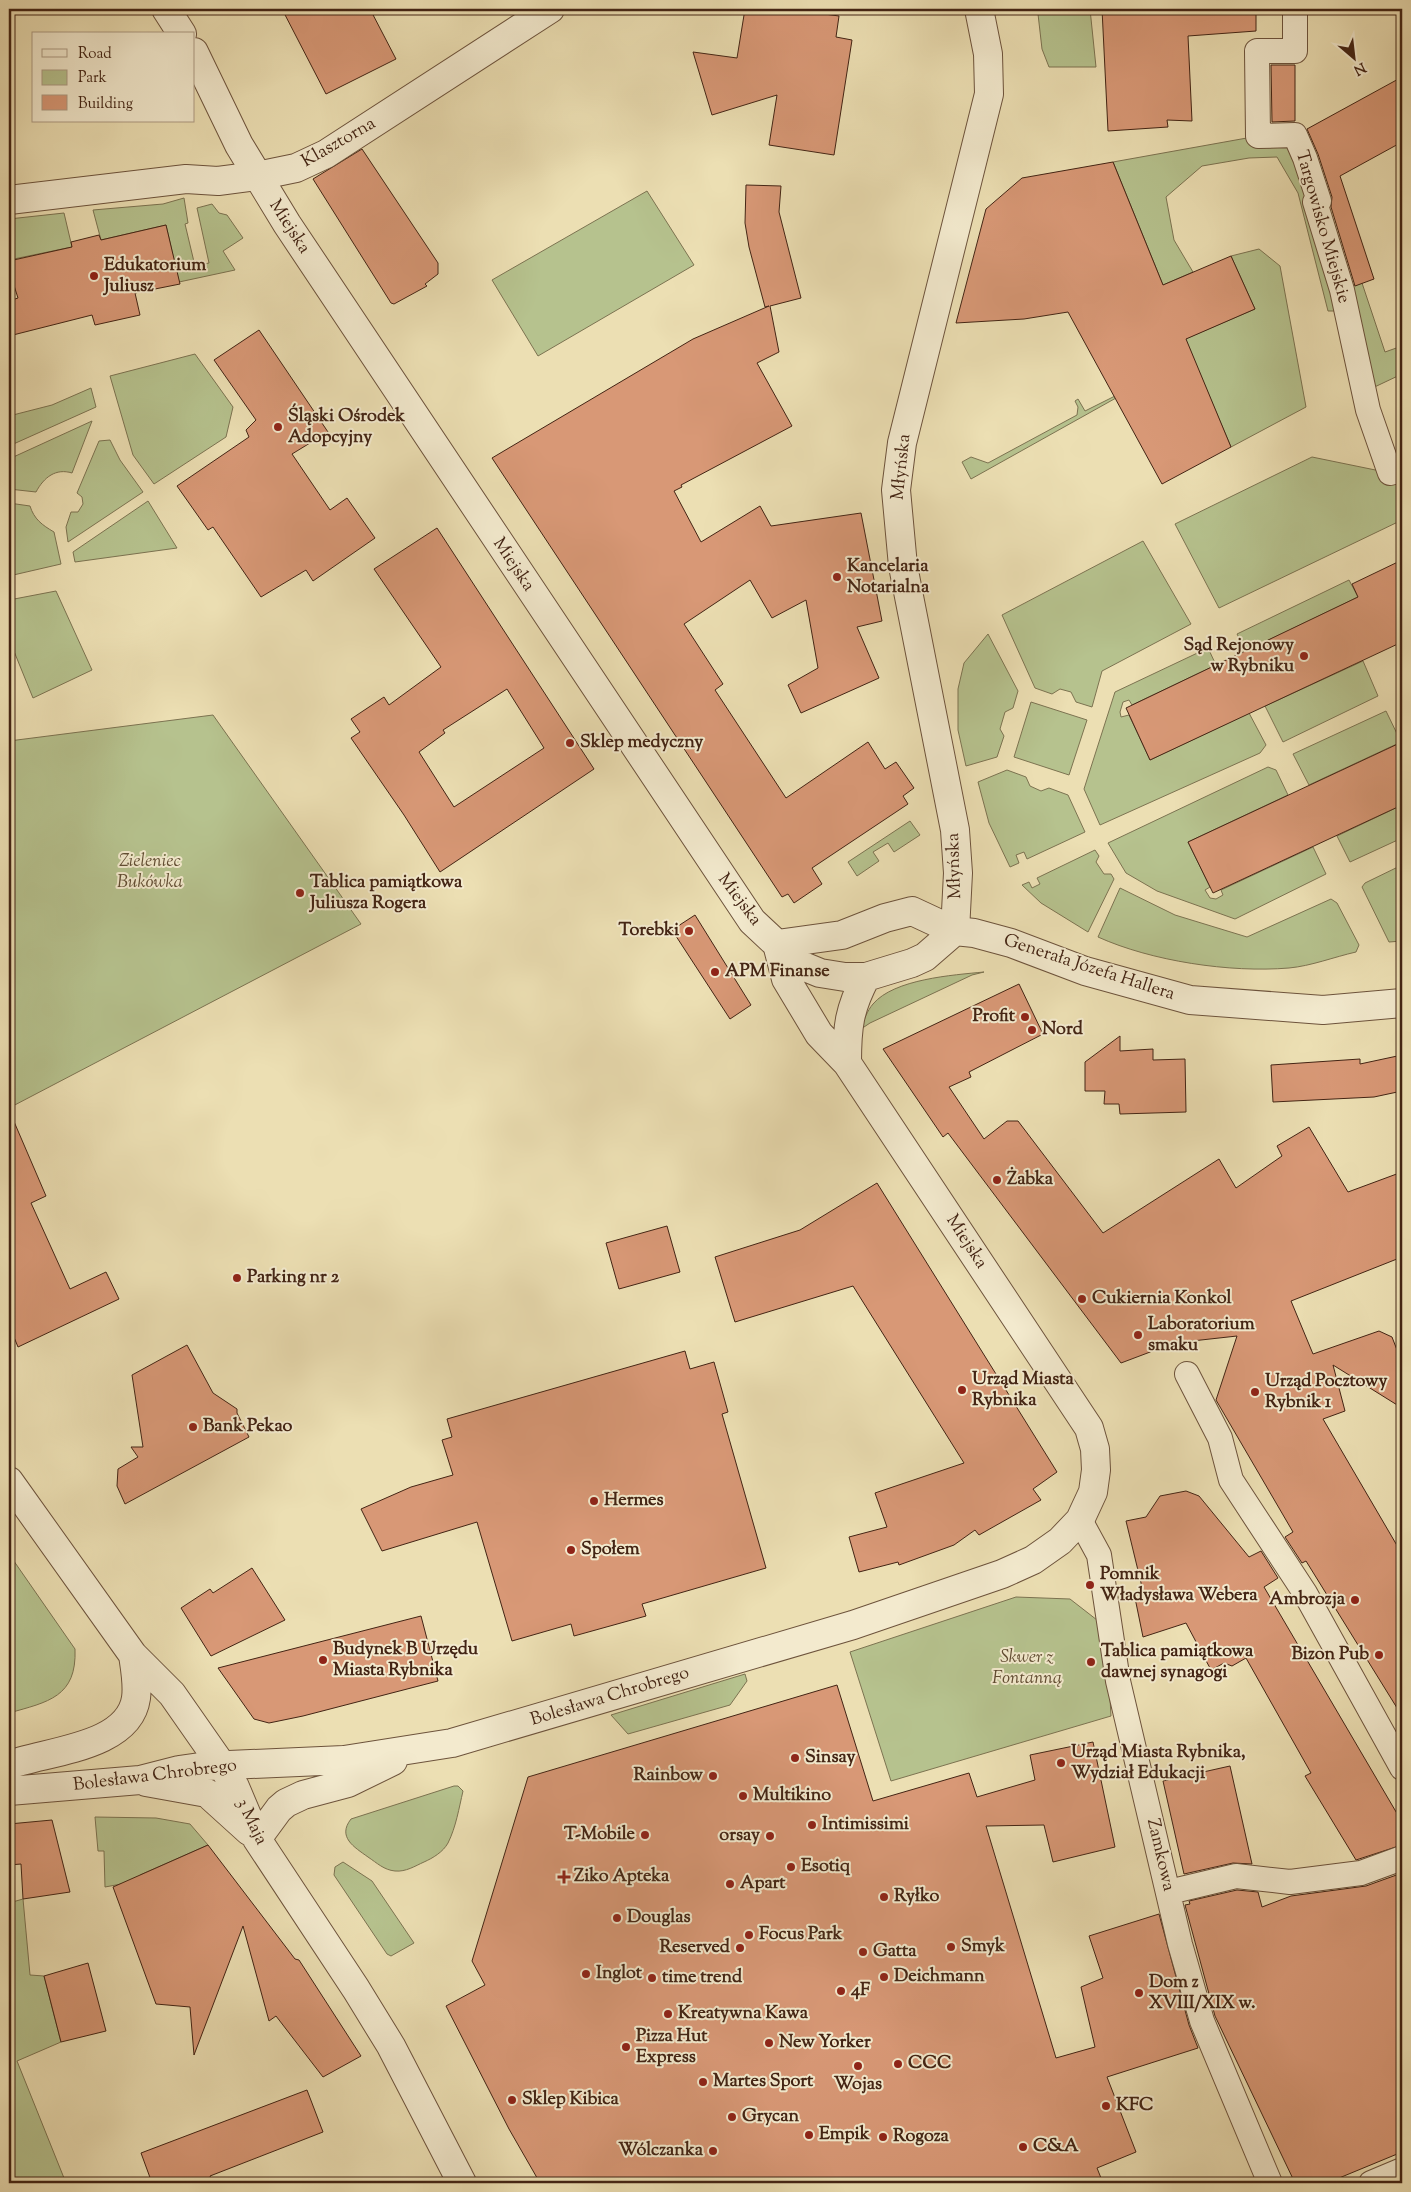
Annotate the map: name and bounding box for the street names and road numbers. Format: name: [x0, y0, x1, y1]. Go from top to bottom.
street label: Klasztorna: [297, 111, 381, 175]
street label: Targowisko Miejskie: [1288, 148, 1356, 306]
street label: Miejska: [262, 195, 316, 259]
street label: Młyńska: [886, 433, 918, 501]
street label: Miejska: [485, 533, 541, 597]
street label: Młyńska: [941, 832, 969, 900]
street label: Miejska: [711, 868, 767, 932]
street label: Generała Józefa Hallera: [1000, 928, 1178, 1008]
street label: Miejska: [939, 1210, 993, 1274]
street label: Bolesława Chrobrego: [527, 1660, 693, 1734]
street label: Bolesława Chrobrego: [72, 1753, 239, 1799]
street label: 3 Maja: [229, 1794, 273, 1850]
street label: Zamkowa: [1139, 1816, 1181, 1894]

